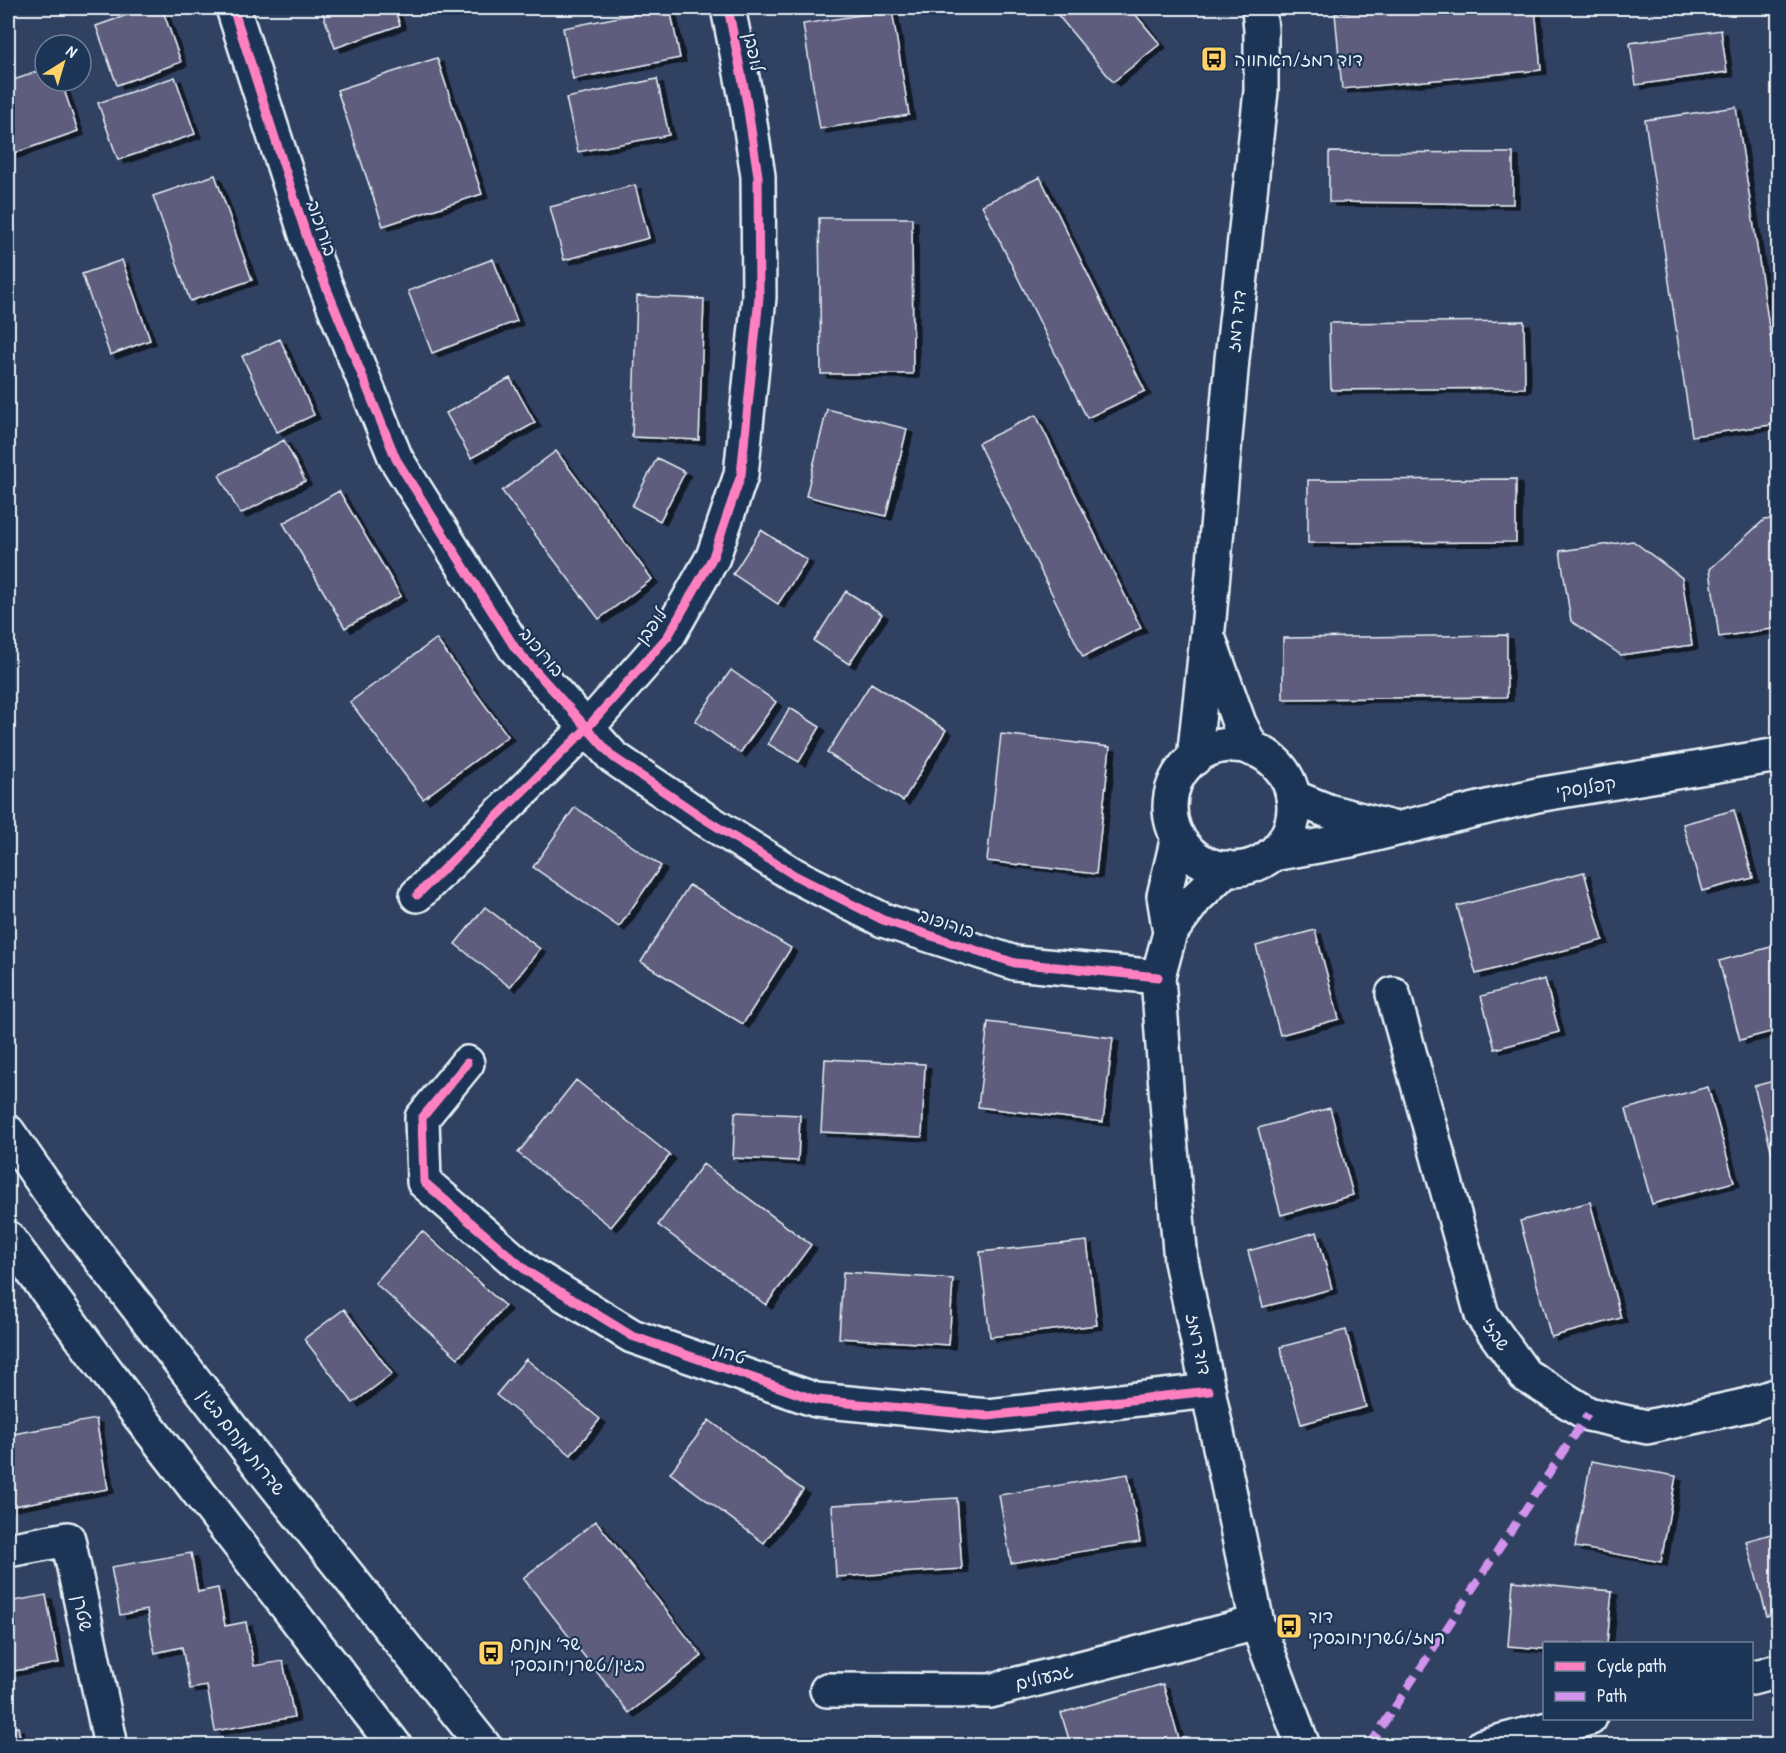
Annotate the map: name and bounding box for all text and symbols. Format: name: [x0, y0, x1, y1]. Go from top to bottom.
street label: לופבן: [738, 30, 770, 75]
north arrow: [33, 33, 93, 93]
text: N: [62, 40, 82, 63]
bus stop icon: דוד רמז/האחווה: [1199, 44, 1229, 74]
place label: דוד רמז/האחווה: [1234, 47, 1363, 72]
street label: בורוכוב: [301, 197, 343, 259]
street label: דוד רמז: [1220, 289, 1252, 353]
street label: לופבן: [629, 602, 673, 649]
street label: בורוכוב: [514, 622, 570, 682]
street label: קפלנסקי: [1554, 770, 1618, 804]
street label: בורוכוב: [916, 902, 978, 944]
street label: דוד רמז: [1180, 1311, 1218, 1377]
street label: שבזי: [1476, 1313, 1516, 1355]
street label: טהון: [711, 1336, 749, 1370]
street label: שדרות מנחם בגין: [193, 1384, 291, 1500]
street label: שטרן: [67, 1593, 99, 1633]
place label: דוד רמז/טשרניחובסקי: [1308, 1604, 1445, 1650]
bus stop icon: דוד רמז/טשרניחובסקי: [1274, 1611, 1304, 1641]
place label: שד׳ מנחם בגין/טשרניחובסקי: [510, 1631, 645, 1677]
bus stop icon: שד׳ מנחם בגין/טשרניחובסקי: [476, 1638, 506, 1668]
legend: [1543, 1642, 1753, 1720]
text: Cycle path: [1597, 1653, 1667, 1678]
street label: גבעולים: [1012, 1658, 1076, 1696]
text: Path: [1597, 1683, 1627, 1708]

